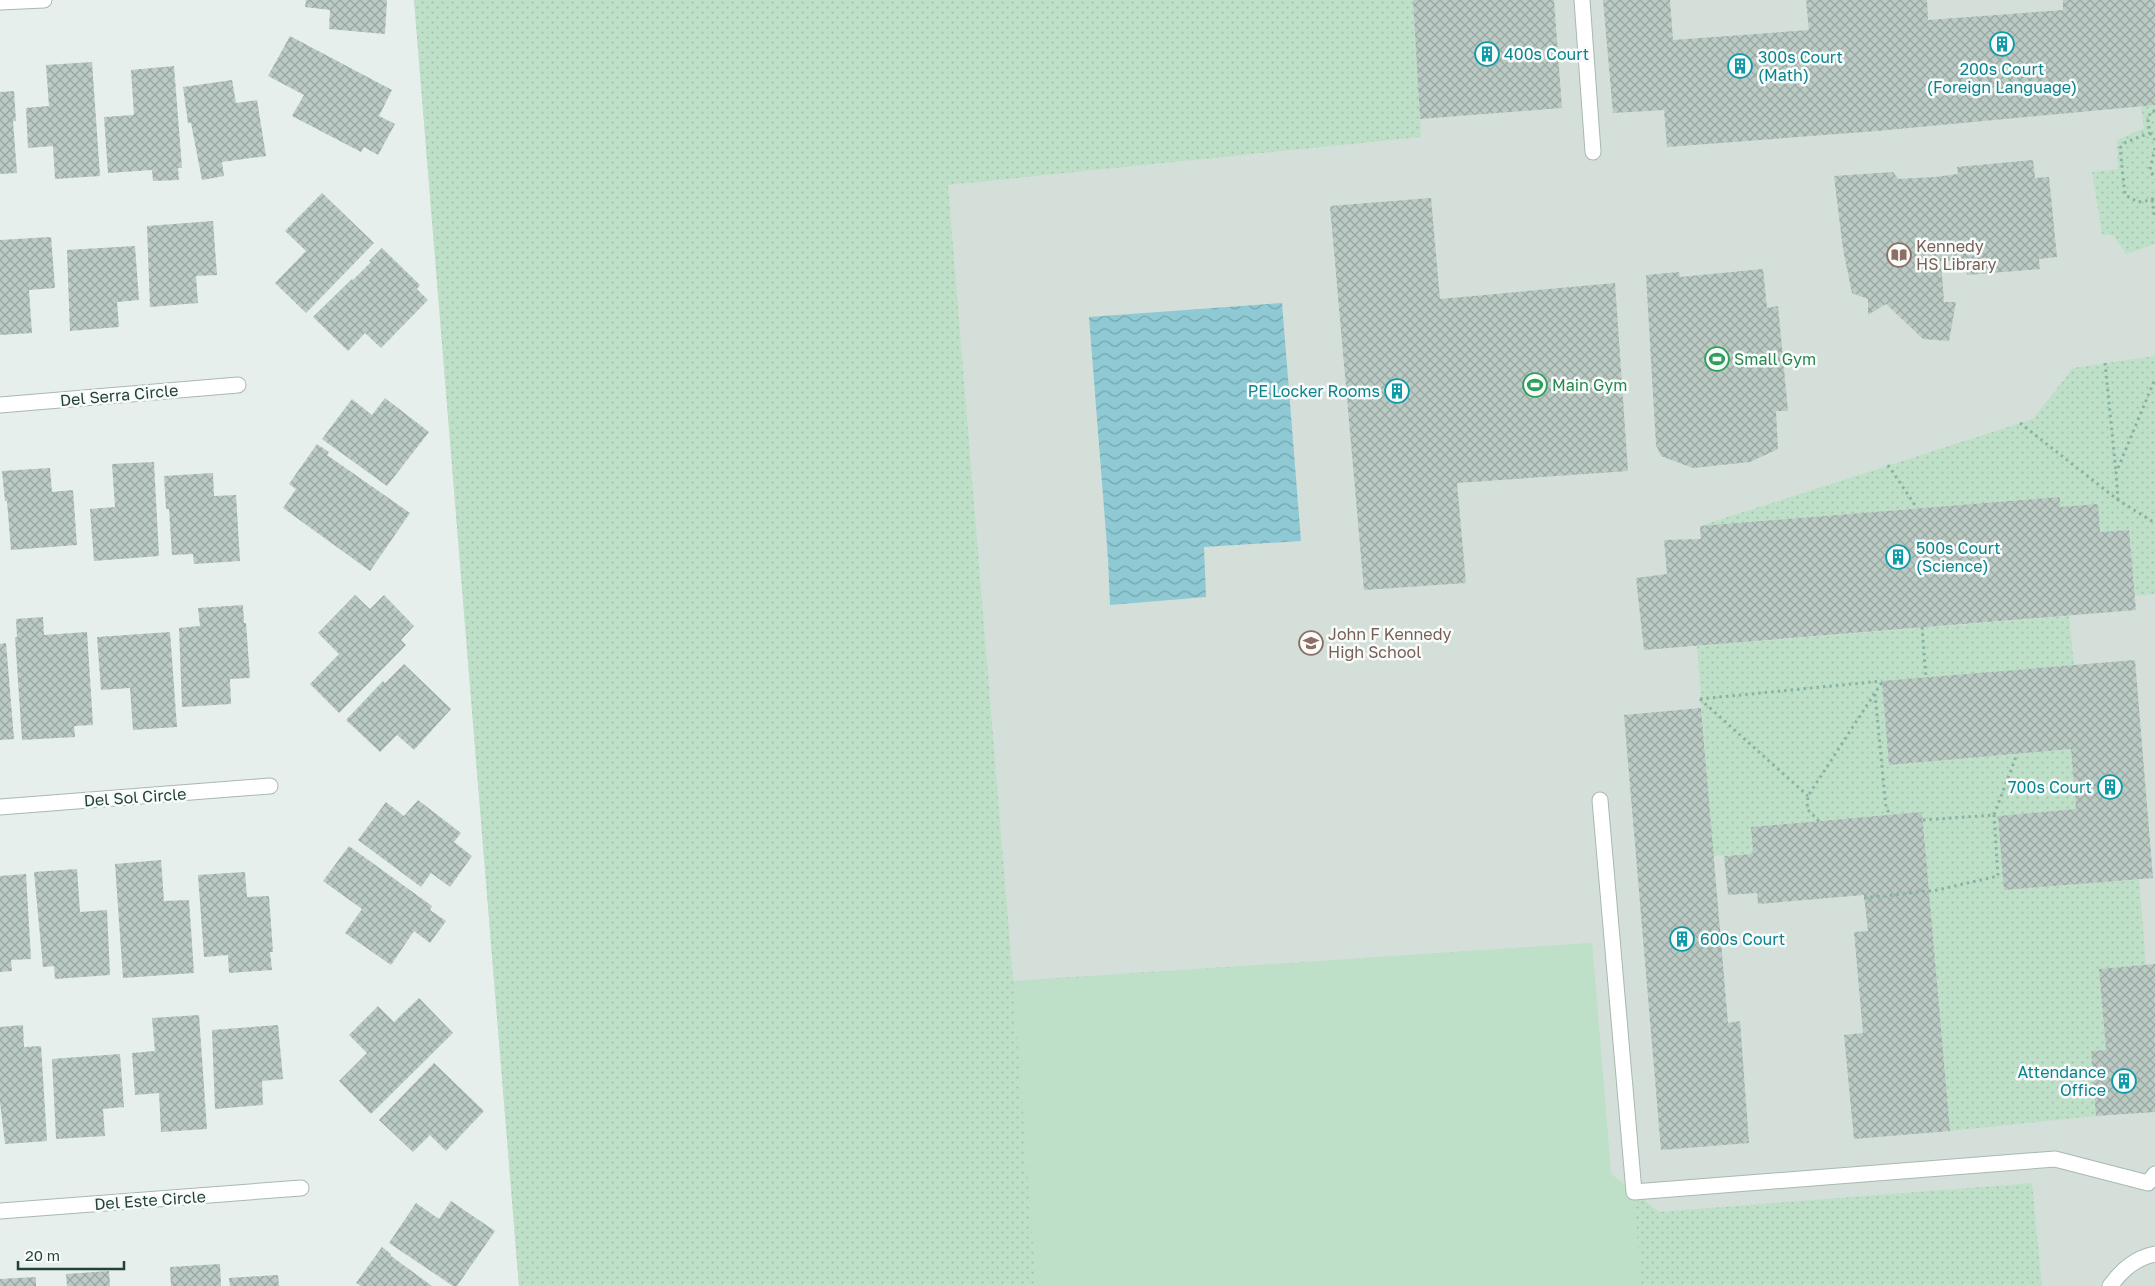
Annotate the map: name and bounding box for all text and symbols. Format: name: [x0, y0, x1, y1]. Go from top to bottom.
building icon: 200s Court (Foreign Language): [1989, 31, 2015, 57]
building icon: 400s Court: [1474, 41, 1500, 67]
place label: 400s Court: [1504, 44, 1589, 64]
place label: 300s Court (Math): [1758, 47, 1843, 85]
building icon: 300s Court (Math): [1727, 53, 1753, 79]
place label: 200s Court (Foreign Language): [1927, 59, 2077, 97]
place label: Kennedy HS Library: [1916, 236, 1996, 274]
library icon: Kennedy HS Library: [1886, 242, 1912, 268]
sports icon: Small Gym: [1704, 346, 1730, 372]
place label: Small Gym: [1734, 349, 1816, 369]
sports icon: Main Gym: [1522, 372, 1548, 398]
place label: Main Gym: [1552, 375, 1627, 395]
building icon: PE Locker Rooms: [1384, 378, 1410, 404]
street label: Del Serra Circle: [59, 380, 179, 410]
place label: PE Locker Rooms: [1248, 381, 1380, 401]
place label: 500s Court (Science): [1916, 538, 2001, 576]
building icon: 500s Court (Science): [1885, 544, 1911, 570]
place label: John F Kennedy High School: [1328, 624, 1451, 662]
school or university icon: John F Kennedy High School: [1298, 630, 1324, 656]
building icon: 700s Court: [2097, 774, 2123, 800]
place label: 700s Court: [2008, 777, 2092, 797]
street label: Del Sol Circle: [83, 783, 187, 811]
building icon: 600s Court: [1669, 926, 1695, 952]
place label: 600s Court: [1700, 929, 1785, 949]
place label: Attendance Office: [2017, 1062, 2106, 1100]
building icon: Attendance Office: [2111, 1068, 2137, 1094]
street label: Del Este Circle: [94, 1186, 206, 1214]
scale bar: [18, 1238, 124, 1270]
text: 20 m: [25, 1246, 60, 1264]

